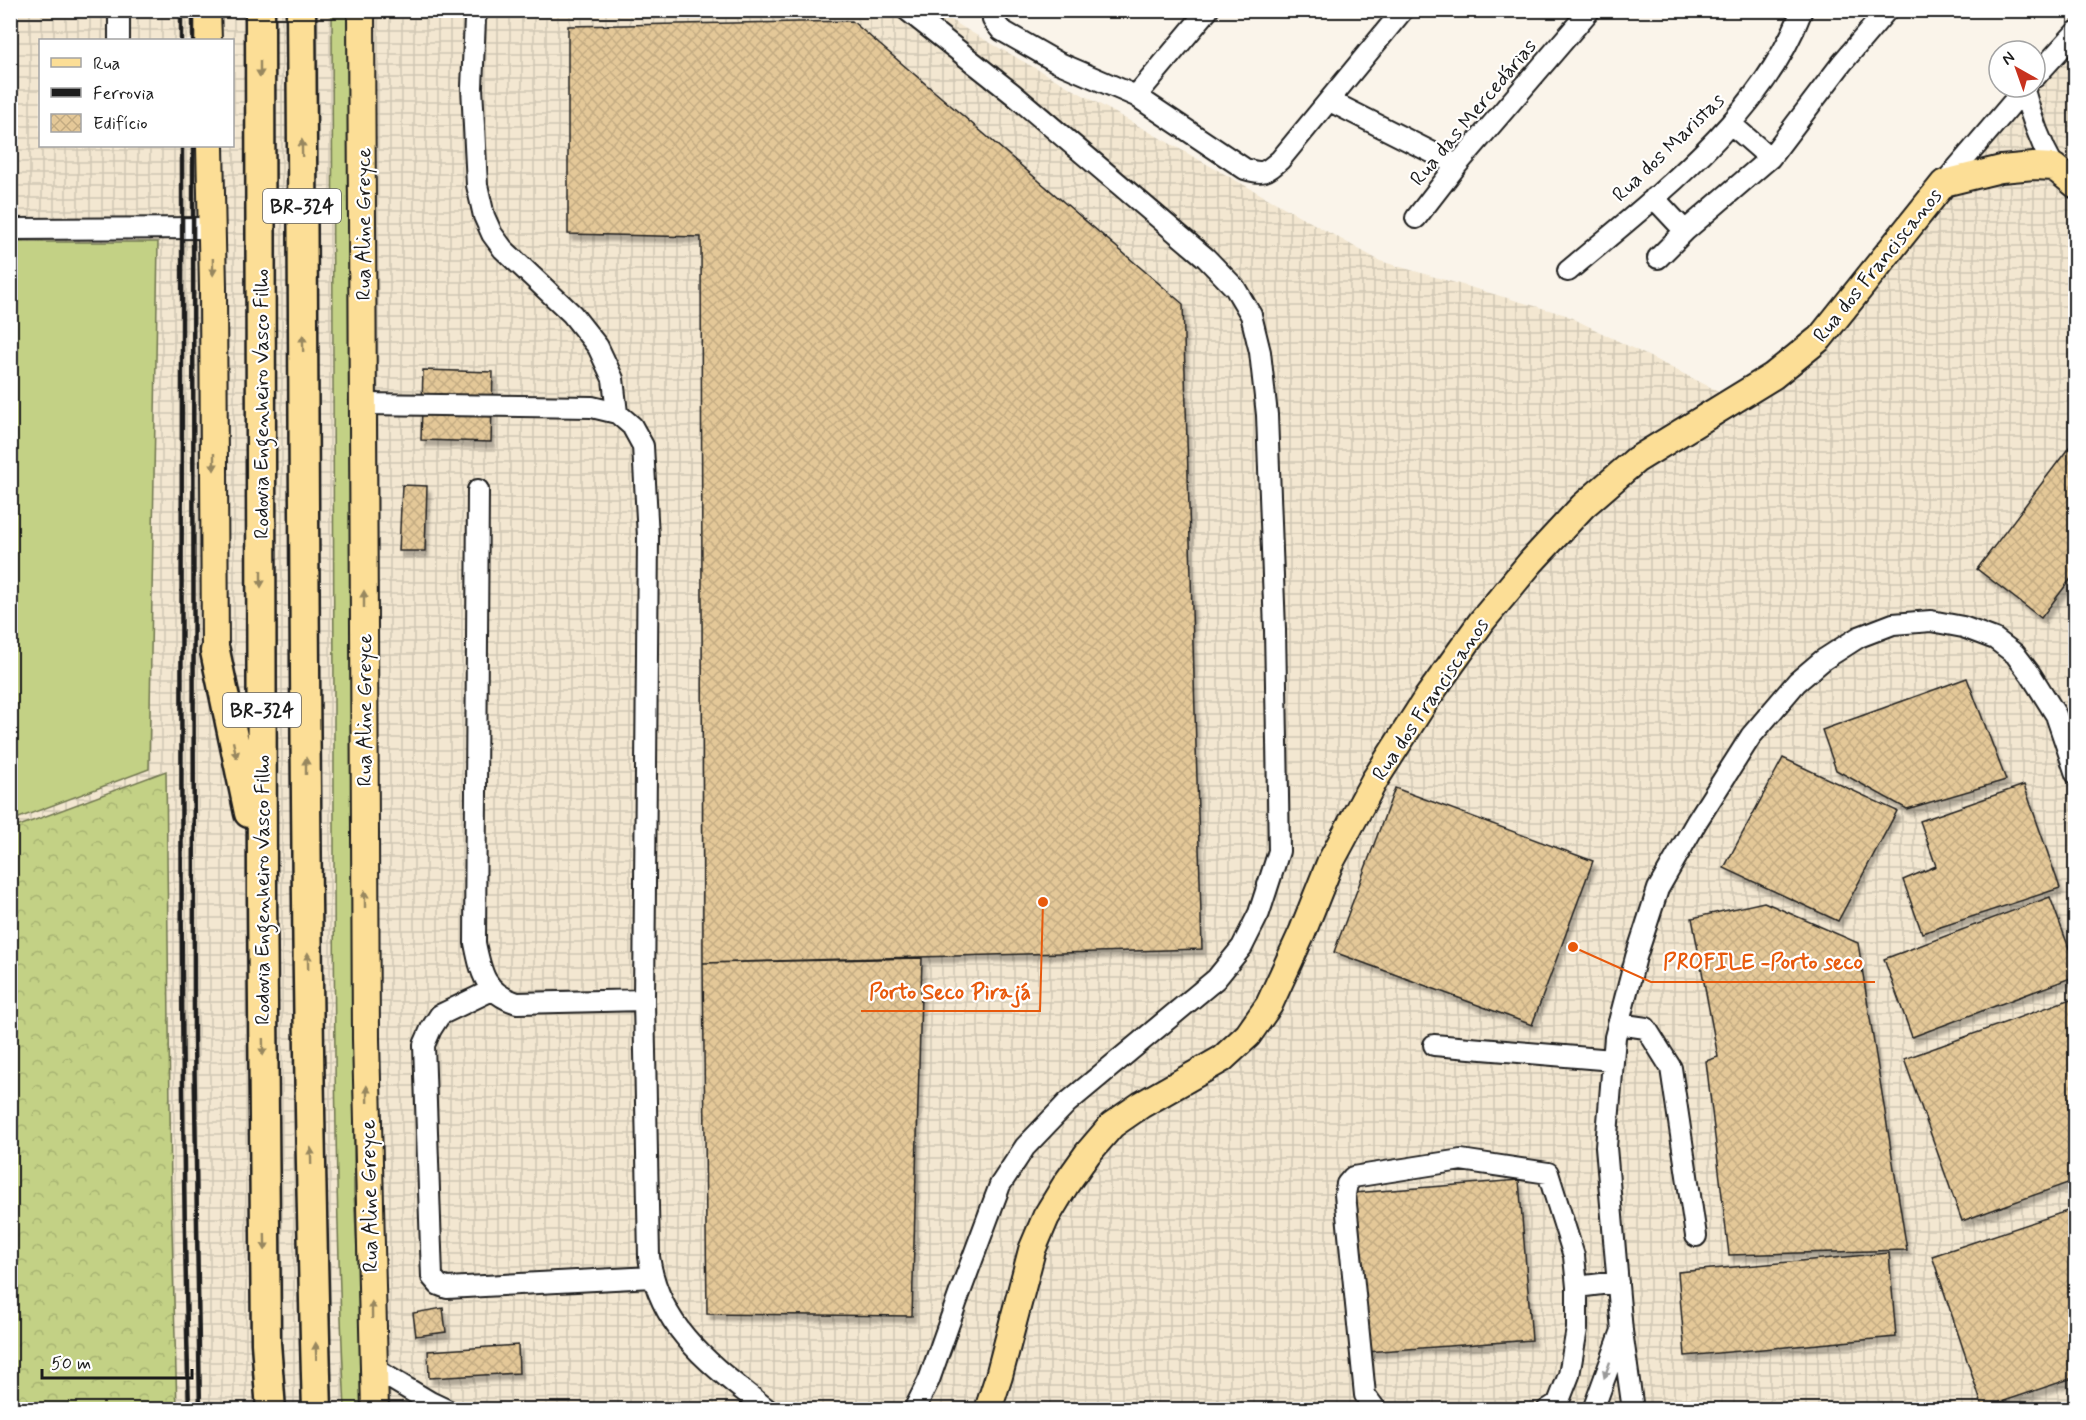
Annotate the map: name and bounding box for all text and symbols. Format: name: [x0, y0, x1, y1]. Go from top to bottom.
street label: Rua das Mercedárias: [1404, 33, 1544, 192]
legend: [39, 39, 234, 147]
north arrow: [1987, 39, 2047, 99]
text: N: [1997, 47, 2019, 70]
text: Rua: [93, 52, 120, 76]
one-way arrow: [255, 59, 265, 78]
text: Ferrovia: [93, 82, 154, 106]
street label: Rua dos Maristas: [1606, 87, 1731, 209]
text: Edifício: [93, 112, 148, 136]
one-way arrow: [297, 138, 307, 157]
street label: Rua Aline Greyce: [350, 147, 378, 300]
street label: Rua dos Franciscanos: [1807, 183, 1949, 349]
road number: BR-324: [263, 189, 341, 223]
one-way arrow: [208, 257, 217, 276]
street label: Rodovia Engenheiro Vasco Filho: [248, 269, 278, 539]
one-way arrow: [299, 333, 308, 352]
one-way arrow: [209, 452, 219, 471]
one-way arrow: [256, 569, 266, 588]
one-way arrow: [359, 589, 369, 608]
street label: Rua dos Franciscanos: [1366, 613, 1496, 786]
street label: Rua Aline Greyce: [351, 633, 379, 786]
road number: BR-324: [223, 693, 301, 727]
one-way arrow: [231, 740, 241, 759]
street label: Rodovia Engenheiro Vasco Filho: [249, 755, 279, 1025]
one-way arrow: [302, 757, 311, 776]
one-way arrow: [360, 889, 370, 908]
callout: PROFILE -Porto seco: [1651, 942, 1875, 982]
text: PROFILE -Porto seco: [1663, 949, 1863, 977]
one-way arrow: [304, 952, 313, 971]
callout: Porto Seco Pirajá: [861, 971, 1040, 1011]
text: Porto Seco Pirajá: [869, 979, 1031, 1008]
one-way arrow: [258, 1037, 268, 1056]
one-way arrow: [362, 1084, 372, 1103]
street label: Rua Aline Greyce: [355, 1119, 385, 1273]
one-way arrow: [306, 1147, 316, 1166]
one-way arrow: [260, 1232, 270, 1251]
one-way arrow: [367, 1300, 377, 1319]
scale bar: [42, 1342, 192, 1380]
one-way arrow: [311, 1342, 320, 1361]
text: 50 m: [51, 1352, 91, 1376]
one-way arrow: [1602, 1361, 1612, 1379]

